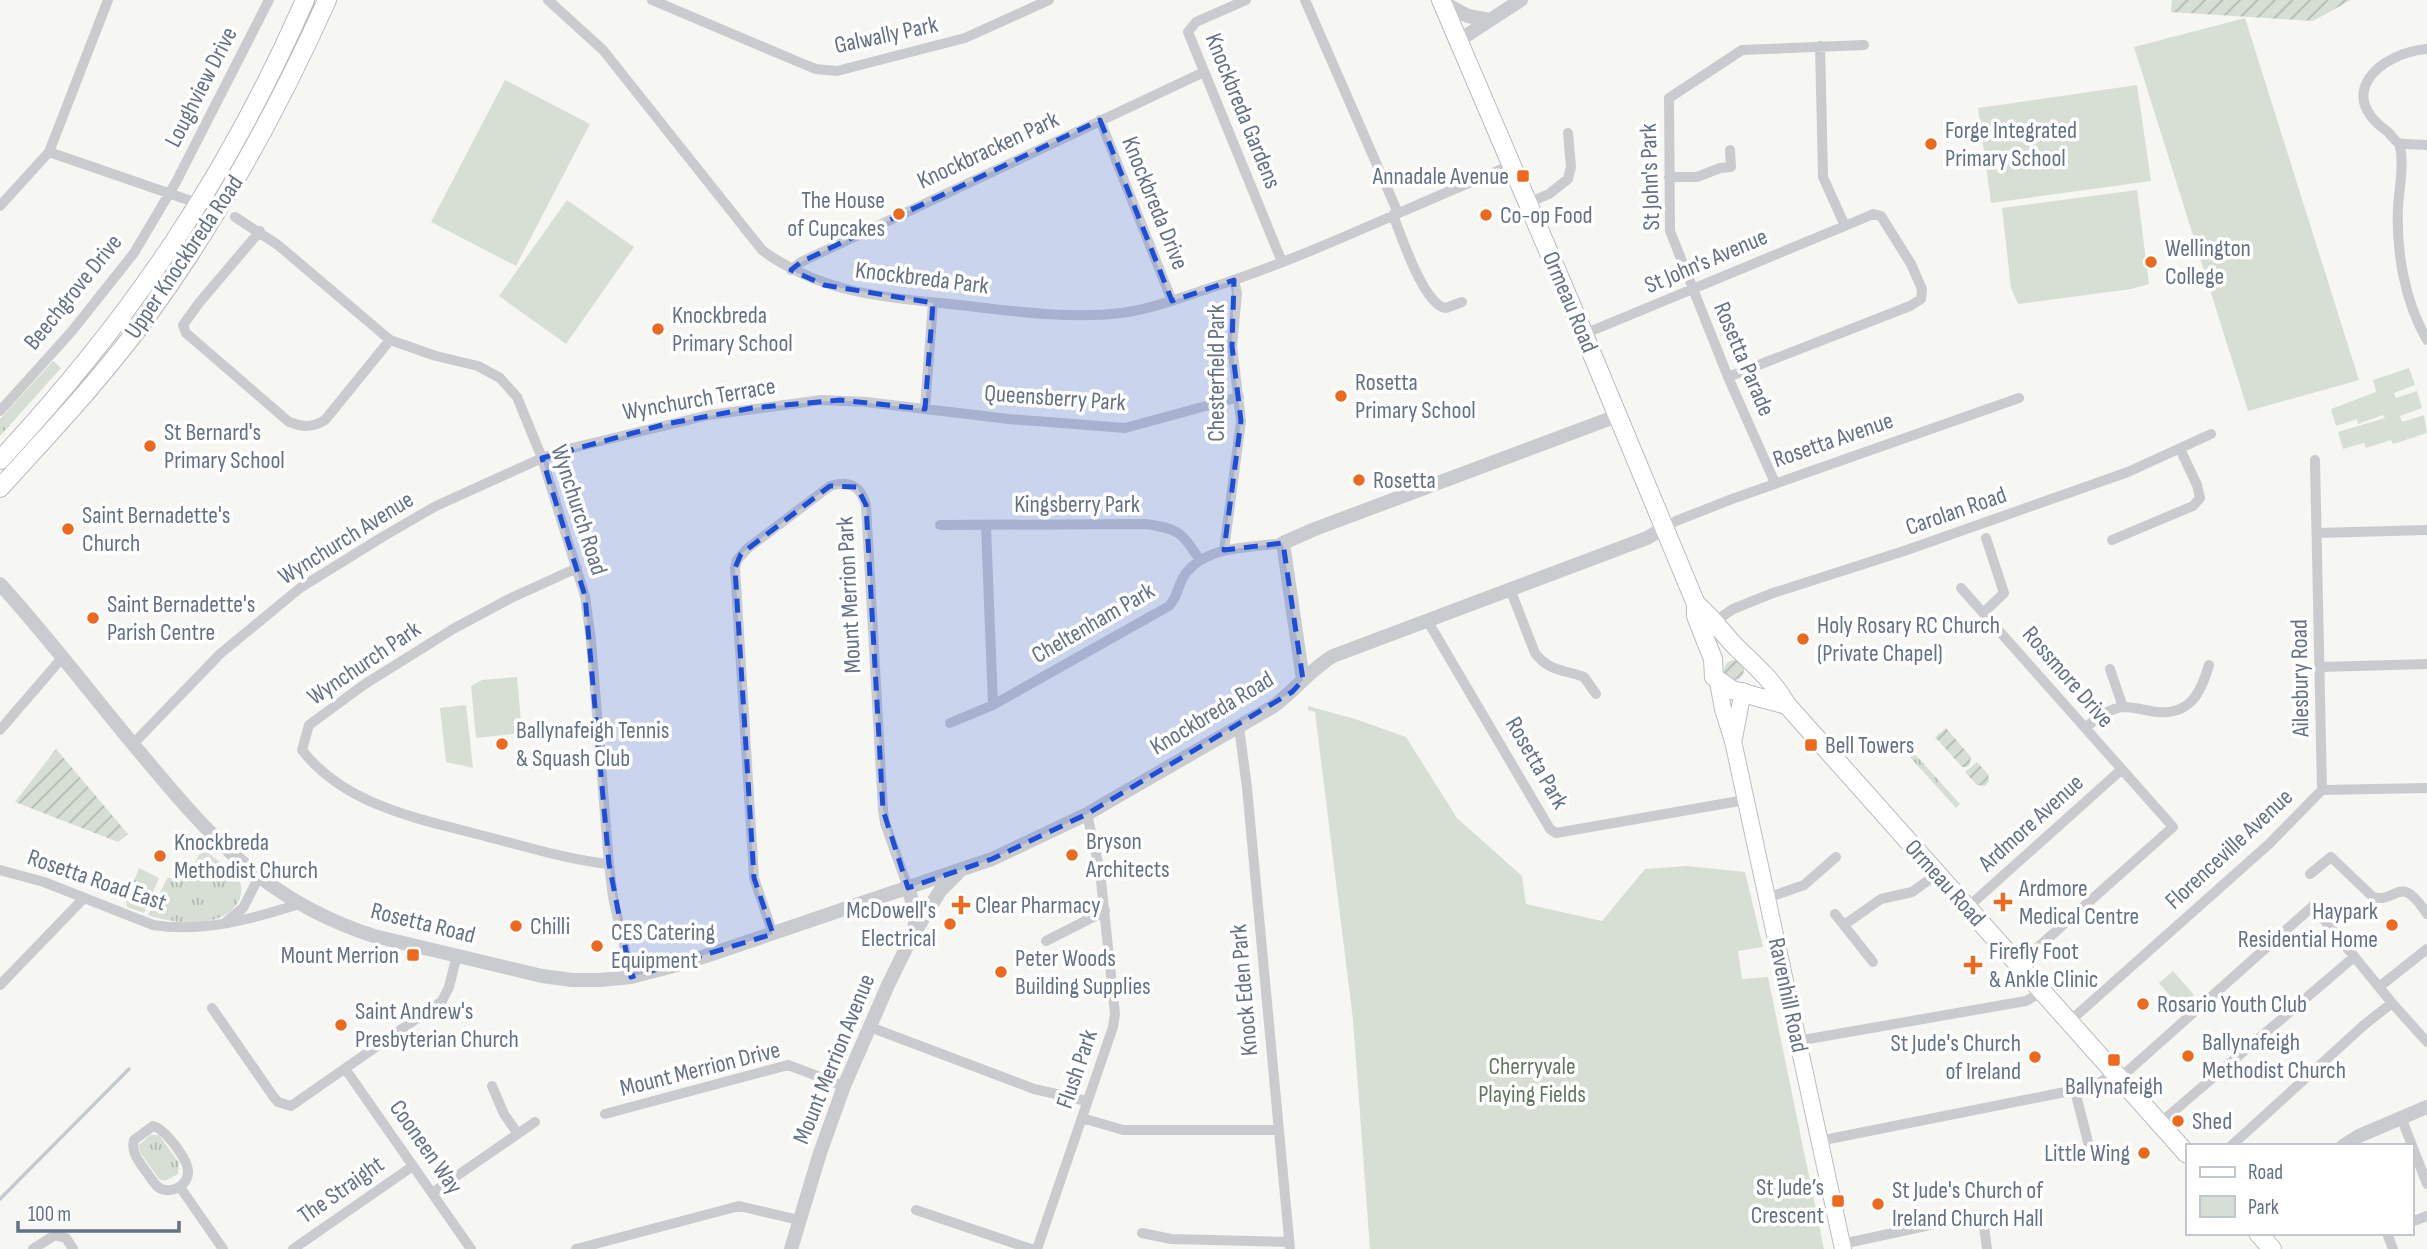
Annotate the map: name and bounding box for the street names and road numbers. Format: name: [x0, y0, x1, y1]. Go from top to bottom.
street label: Galwally Park: [832, 10, 940, 60]
street label: Loughview Drive: [158, 22, 244, 152]
street label: Knockbreda Gardens: [1199, 29, 1287, 193]
street label: Knockbracken Park: [913, 105, 1063, 195]
street label: St John's Park: [1634, 123, 1666, 231]
street label: Knockbreda Drive: [1115, 132, 1195, 274]
street label: Upper Knockbreda Road: [119, 170, 249, 344]
street label: St John's Avenue: [1640, 222, 1772, 300]
street label: Beechgrove Drive: [18, 228, 128, 356]
street label: Ormeau Road: [1536, 247, 1604, 357]
street label: Knockbreda Park: [854, 255, 990, 301]
street label: Rosetta Parade: [1707, 298, 1781, 420]
street label: Chesterfield Park: [1202, 304, 1231, 442]
street label: Wynchurch Terrace: [620, 371, 778, 427]
street label: Queensberry Park: [983, 379, 1127, 417]
street label: Rosetta Avenue: [1769, 406, 1897, 474]
street label: Wynchurch Road: [544, 441, 614, 579]
street label: Carolan Road: [1902, 480, 2010, 542]
street label: Wynchurch Avenue: [273, 485, 419, 591]
street label: Kingsberry Park: [1014, 490, 1140, 519]
street label: Mount Merrion Park: [830, 516, 868, 674]
street label: Cheltenham Park: [1026, 576, 1160, 670]
street label: Wynchurch Park: [302, 615, 426, 711]
street label: Ailesbury Road: [2284, 619, 2316, 738]
street label: Rossmore Drive: [2016, 620, 2120, 734]
street label: Knockbreda Road: [1145, 665, 1279, 761]
street label: Rosetta Park: [1499, 712, 1575, 814]
street label: Ardmore Avenue: [1972, 768, 2089, 878]
street label: Florenceville Avenue: [2159, 783, 2299, 915]
street label: Ormeau Road: [1898, 834, 1992, 932]
street label: Rosetta Road East: [24, 843, 170, 917]
street label: Rosetta Road: [368, 896, 478, 950]
street label: Knock Eden Park: [1224, 923, 1264, 1057]
street label: Ravenhill Road: [1762, 935, 1814, 1055]
street label: Mount Merrion Avenue: [787, 970, 881, 1148]
street label: Flush Park: [1050, 1026, 1104, 1112]
street label: Mount Merrion Drive: [617, 1035, 783, 1103]
street label: Cooneen Way: [383, 1094, 469, 1200]
street label: The Straight: [292, 1150, 390, 1230]

